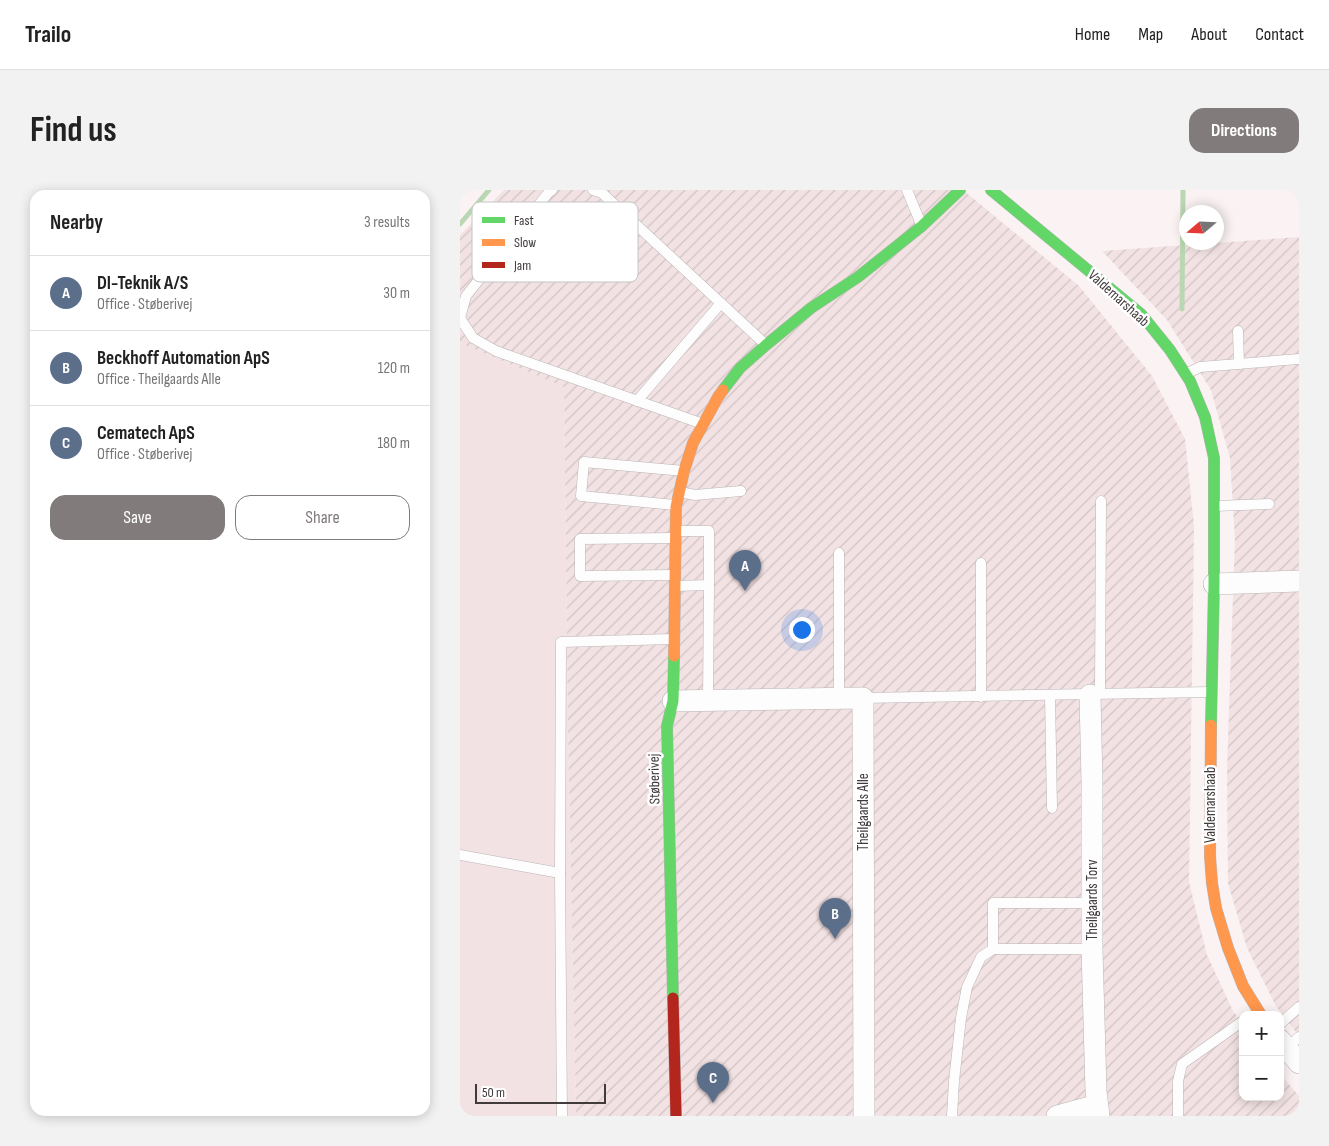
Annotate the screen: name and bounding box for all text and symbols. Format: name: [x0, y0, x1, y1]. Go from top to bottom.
text: Trailo: [25, 20, 71, 49]
text: Home: [1075, 24, 1110, 45]
text: Map: [1138, 24, 1163, 45]
text: About: [1191, 24, 1227, 45]
text: Contact: [1255, 24, 1304, 45]
button: Directions: [1189, 108, 1299, 153]
text: Find us: [30, 109, 117, 152]
legend: [472, 202, 638, 282]
north arrow: [1179, 205, 1224, 250]
text: Nearby: [50, 210, 103, 235]
text: Fast: [514, 212, 534, 229]
text: 3 results: [364, 213, 410, 232]
text: Slow: [514, 234, 536, 251]
text: Jam: [513, 257, 531, 274]
street label: Valdemarshaab: [1084, 266, 1153, 331]
text: DI-Teknik A/S: [97, 272, 188, 295]
text: A: [62, 284, 70, 303]
text: 30 m: [383, 284, 410, 303]
text: Office · Støberivej: [97, 295, 192, 314]
text: Beckhoff Automation ApS: [97, 347, 270, 370]
text: B: [62, 359, 70, 378]
text: 120 m: [378, 359, 410, 378]
text: Office · Theilgaards Alle: [97, 370, 221, 389]
text: Cematech ApS: [97, 422, 195, 445]
text: C: [62, 434, 70, 453]
text: 180 m: [377, 434, 410, 453]
text: Office · Støberivej: [97, 445, 192, 464]
button: Save: [50, 495, 225, 540]
button: Share: [235, 495, 410, 540]
pin: A: [729, 550, 761, 591]
your location: [789, 617, 815, 643]
street label: Støberivej: [645, 753, 664, 805]
street label: Valdemarshaab: [1201, 767, 1220, 843]
street label: Theilgaards Alle: [854, 773, 873, 851]
street label: Theilgaards Torv: [1083, 859, 1102, 940]
pin: B: [819, 898, 851, 939]
map controls: [1239, 1011, 1284, 1101]
button: +: [1239, 1011, 1284, 1056]
button: −: [1239, 1056, 1284, 1101]
pin: C: [697, 1062, 729, 1103]
scale bar: [475, 1081, 606, 1104]
text: 50 m: [482, 1084, 505, 1101]

